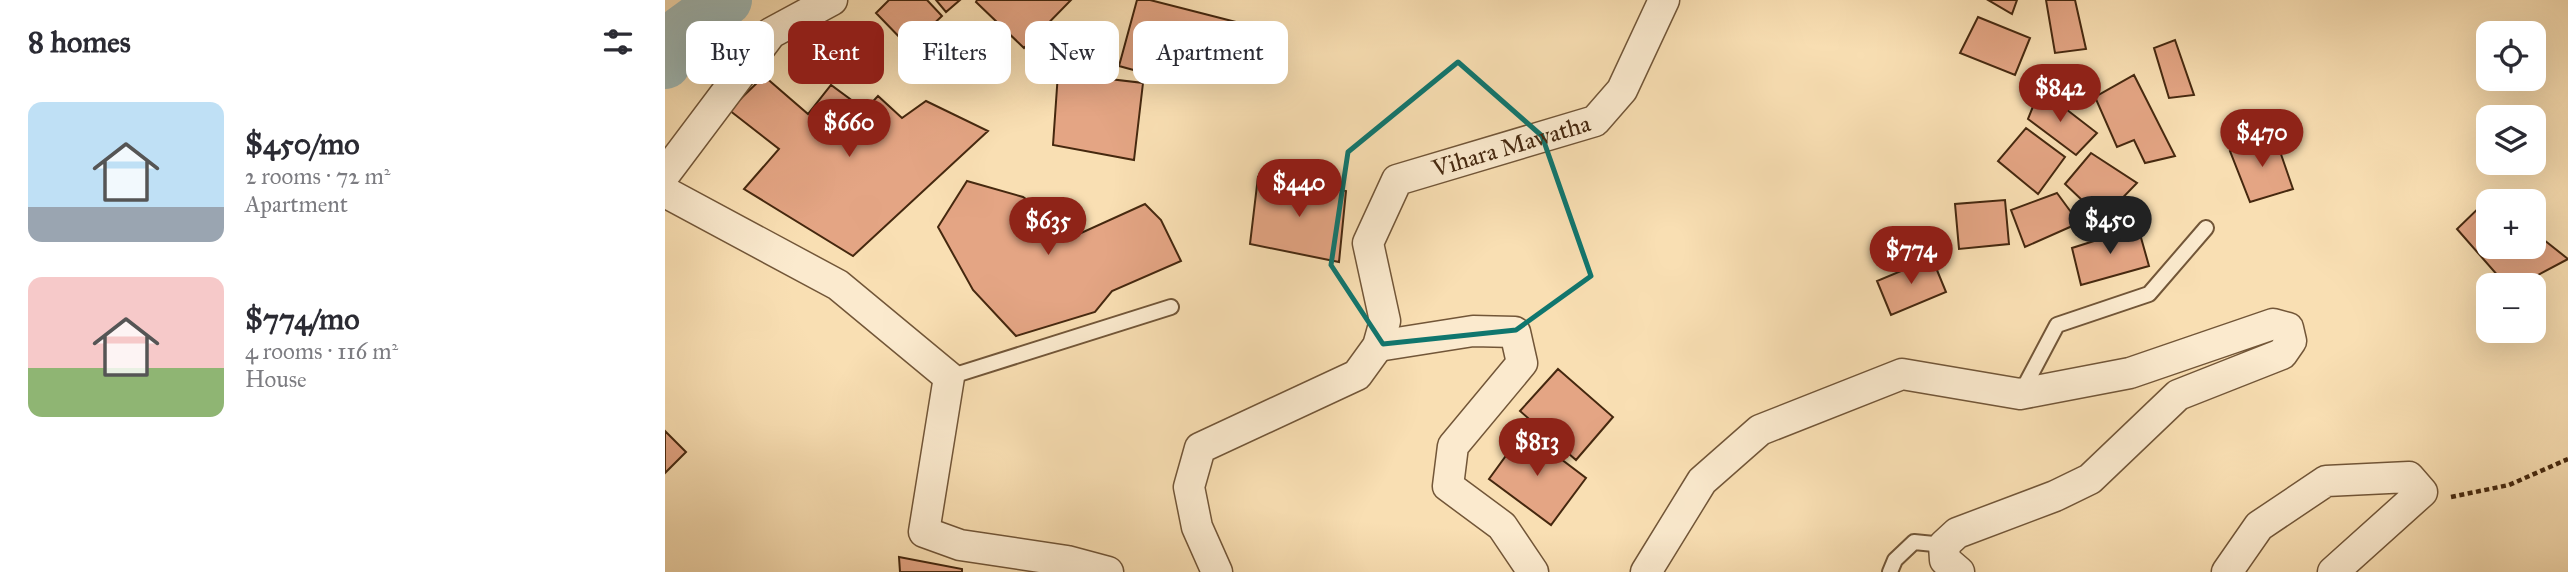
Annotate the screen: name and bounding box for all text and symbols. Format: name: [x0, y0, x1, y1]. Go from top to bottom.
chip: Buy: [686, 21, 774, 84]
chip: Rent: [788, 21, 884, 84]
chip: Filters: [898, 21, 1011, 84]
chip: New: [1025, 21, 1119, 84]
chip: Apartment: [1133, 21, 1288, 84]
map controls: [2476, 21, 2546, 343]
button: locate: [2476, 21, 2546, 91]
icon: filters: [599, 23, 637, 61]
text: 8 homes: [28, 24, 131, 60]
pin: $842: [2019, 64, 2101, 124]
text: $842: [2035, 73, 2085, 101]
pin: $660: [808, 100, 890, 159]
button: layers: [2476, 105, 2546, 175]
text: $660: [824, 108, 874, 136]
street label: Vihara Mawatha: [1428, 108, 1595, 184]
pin: $470: [2221, 110, 2303, 169]
text: $470: [2236, 118, 2288, 146]
text: $450/mo: [245, 126, 360, 162]
icon: home: [84, 130, 168, 214]
pin: $440: [1258, 160, 1340, 219]
text: 2 rooms · 72 m²: [245, 162, 390, 190]
text: $440: [1273, 168, 1325, 196]
button: +: [2476, 189, 2546, 259]
text: Apartment: [245, 190, 348, 218]
pin: $450: [2069, 196, 2151, 256]
pin: $635: [1007, 198, 1089, 257]
text: $450: [2085, 205, 2135, 233]
text: $635: [1025, 206, 1071, 234]
pin: $774: [1870, 226, 1952, 286]
text: $774: [1886, 235, 1936, 263]
button: −: [2476, 273, 2546, 343]
text: $774/mo: [245, 301, 360, 337]
icon: home: [84, 305, 168, 389]
text: 4 rooms · 116 m²: [245, 337, 398, 365]
text: House: [245, 365, 307, 393]
pin: $813: [1496, 419, 1578, 478]
text: $813: [1515, 427, 1559, 455]

